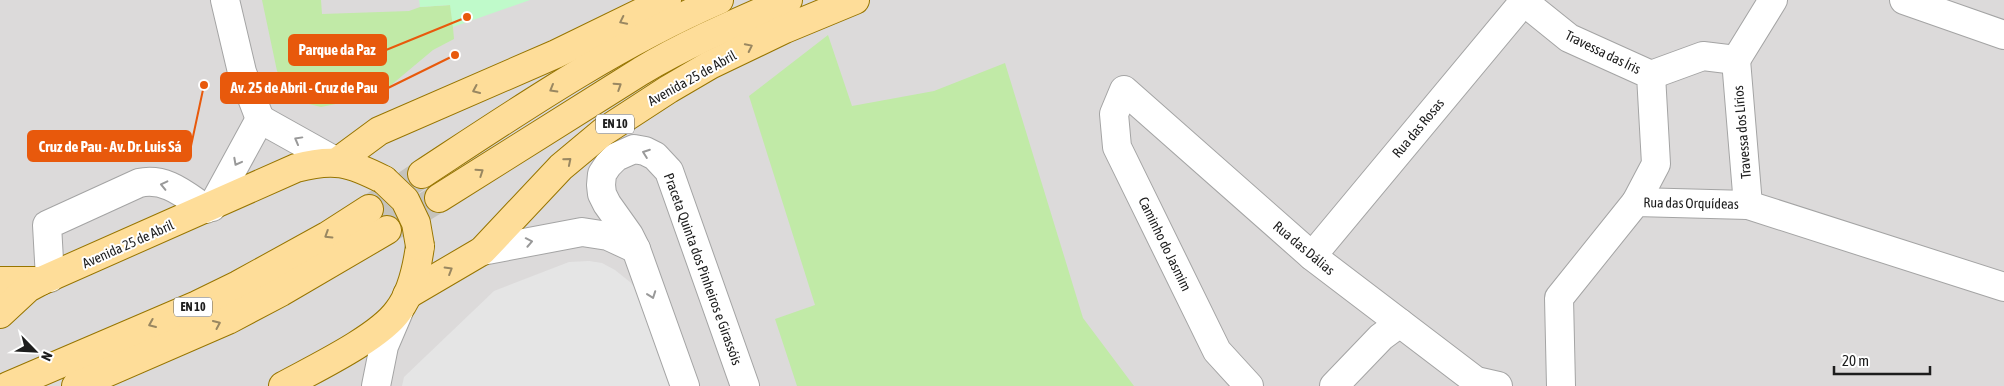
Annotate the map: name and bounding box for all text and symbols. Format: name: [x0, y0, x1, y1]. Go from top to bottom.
one-way arrow: [619, 15, 628, 26]
street label: Travessa das Íris: [1563, 27, 1643, 77]
callout: Parque da Paz: [289, 35, 386, 65]
text: Parque da Paz: [298, 41, 376, 58]
one-way arrow: [744, 42, 753, 53]
street label: Avenida 25 de Abril: [645, 47, 739, 109]
callout: Av. 25 de Abril - Cruz de Pau: [221, 73, 388, 103]
text: Av. 25 de Abril - Cruz de Pau: [229, 79, 378, 96]
one-way arrow: [472, 83, 481, 94]
one-way arrow: [549, 83, 558, 93]
one-way arrow: [612, 83, 621, 92]
street label: Travessa dos Lírios: [1730, 85, 1754, 179]
street label: Rua das Rosas: [1389, 95, 1447, 161]
road number: EN 10: [596, 115, 634, 134]
callout: Cruz de Pau - Av. Dr. Luis Sá: [28, 131, 191, 161]
one-way arrow: [295, 136, 304, 146]
text: Cruz de Pau - Av. Dr. Luis Sá: [39, 138, 181, 155]
one-way arrow: [642, 149, 650, 159]
one-way arrow: [233, 157, 243, 166]
one-way arrow: [562, 158, 571, 167]
one-way arrow: [474, 169, 484, 178]
street label: Praceta Quinta dos Pinheiros e Girassóis: [661, 171, 745, 367]
one-way arrow: [160, 180, 169, 191]
street label: Caminho do Jasmim: [1135, 194, 1195, 294]
street label: Rua das Orquídeas: [1643, 194, 1739, 212]
street label: Avenida 25 de Abril: [80, 217, 176, 271]
street label: Rua das Dálias: [1270, 218, 1338, 278]
one-way arrow: [324, 228, 333, 238]
one-way arrow: [525, 238, 534, 248]
one-way arrow: [444, 267, 453, 277]
one-way arrow: [646, 290, 656, 298]
road number: EN 10: [174, 298, 212, 316]
one-way arrow: [148, 318, 157, 329]
one-way arrow: [212, 320, 221, 331]
north arrow: [10, 326, 60, 376]
scale bar: [1834, 344, 1930, 376]
text: N: [38, 349, 56, 363]
text: 20 m: [1842, 352, 1869, 369]

